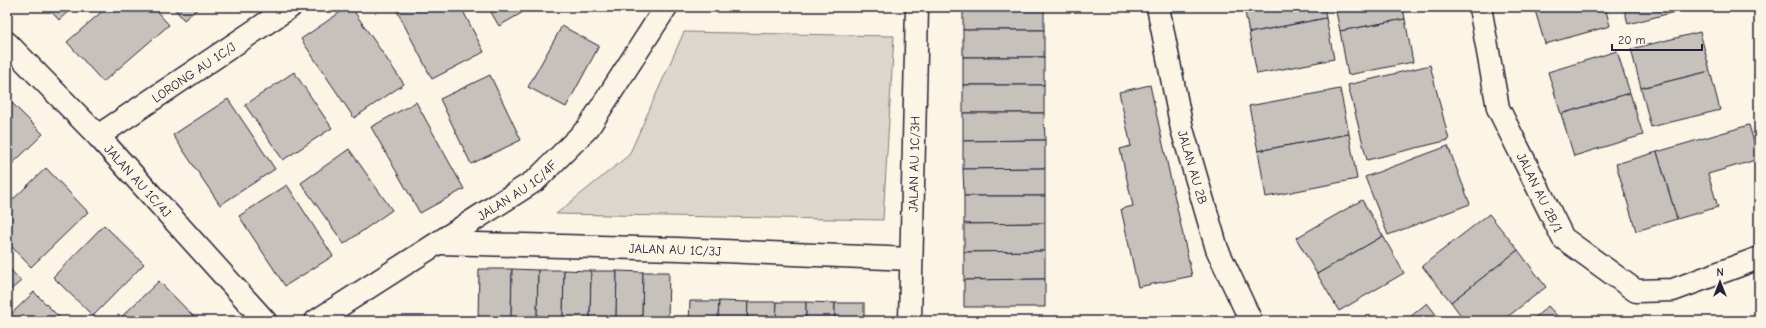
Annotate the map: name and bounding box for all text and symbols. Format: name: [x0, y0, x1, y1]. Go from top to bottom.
scale bar: [1612, 26, 1702, 52]
text: 20 m: [1618, 33, 1646, 47]
street label: LORONG AU 1C/J: [149, 39, 238, 106]
street label: JALAN AU 1C/3H: [905, 116, 923, 212]
street label: JALAN AU 2B: [1175, 129, 1211, 206]
street label: JALAN AU 1C/4J: [101, 141, 174, 220]
street label: JALAN AU 2B/1: [1514, 150, 1566, 235]
street label: JALAN AU 1C/4F: [475, 157, 560, 224]
street label: JALAN AU 1C/3J: [628, 241, 722, 259]
north arrow: [1700, 262, 1740, 302]
text: N: [1716, 266, 1724, 279]

